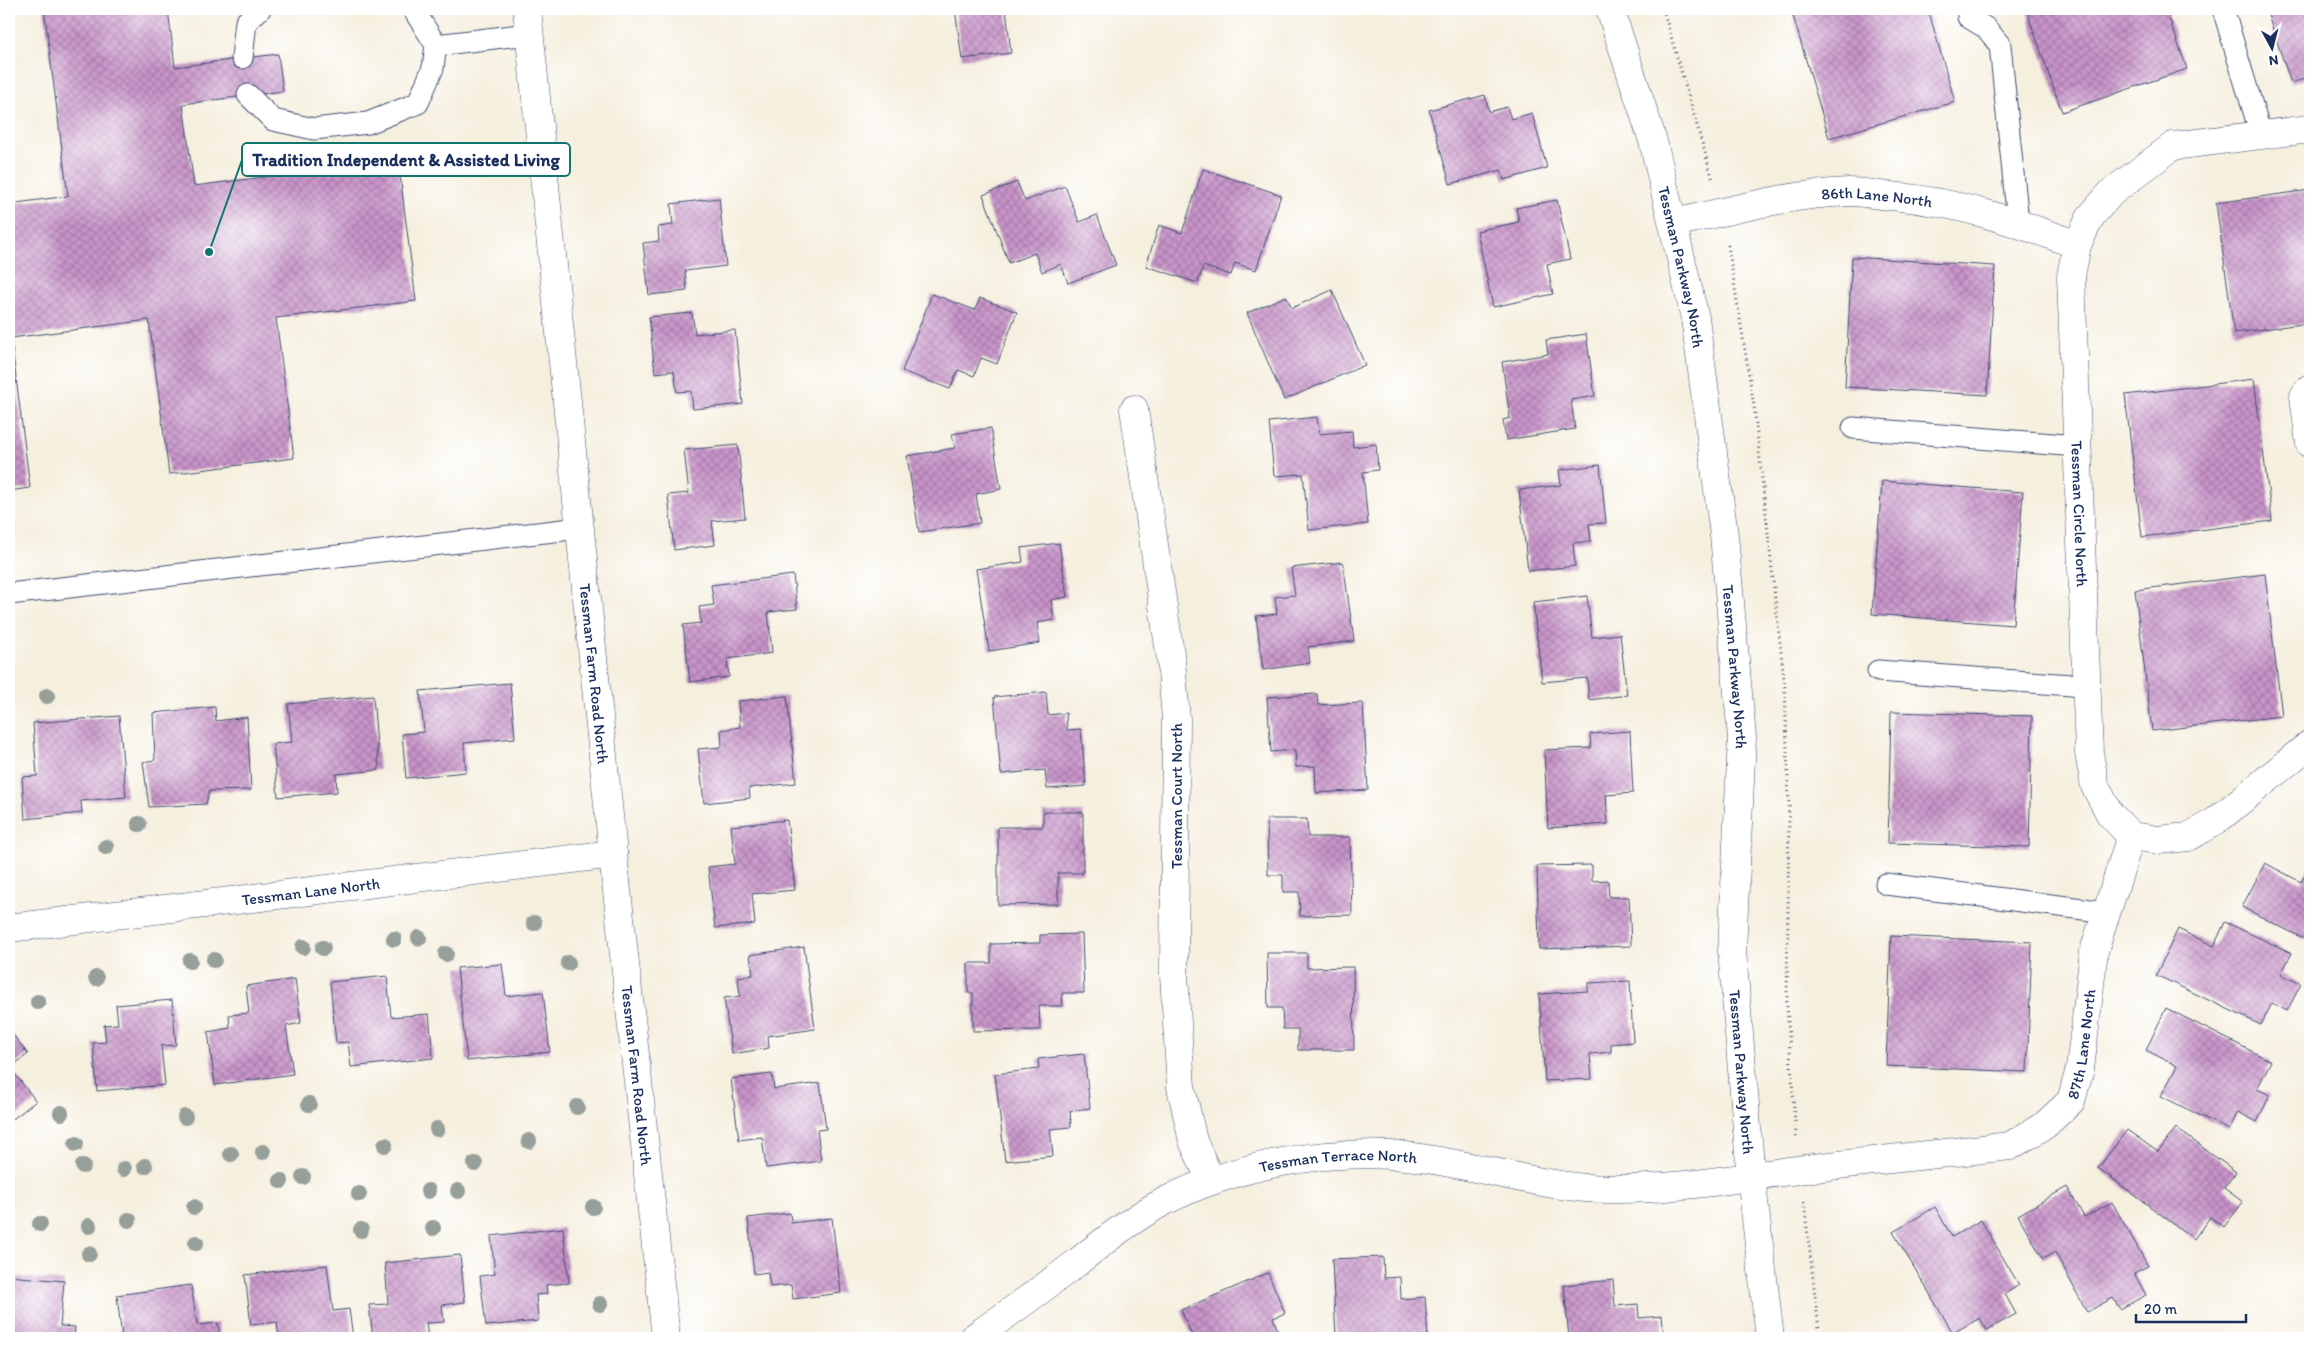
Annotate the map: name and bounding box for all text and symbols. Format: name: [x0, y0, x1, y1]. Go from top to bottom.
north arrow: [2246, 22, 2296, 72]
text: N: [2268, 51, 2279, 69]
callout: Tradition Independent & Assisted Living: [242, 143, 570, 176]
text: Tradition Independent & Assisted Living: [251, 149, 560, 171]
street label: 86th Lane North: [1820, 182, 1934, 211]
street label: Tessman Parkway North: [1655, 184, 1708, 349]
street label: Tessman Circle North: [2068, 440, 2092, 588]
street label: Tessman Farm Road North: [576, 583, 613, 765]
street label: Tessman Parkway North: [1719, 584, 1752, 749]
street label: Tessman Court North: [1167, 723, 1186, 869]
street label: Tessman Lane North: [241, 873, 381, 909]
street label: Tessman Farm Road North: [618, 984, 657, 1167]
street label: 87th Lane North: [2063, 988, 2099, 1101]
street label: Tessman Parkway North: [1726, 989, 1759, 1155]
street label: Tessman Terrace North: [1257, 1145, 1419, 1176]
scale bar: [2136, 1292, 2246, 1324]
text: 20 m: [2144, 1300, 2178, 1318]

